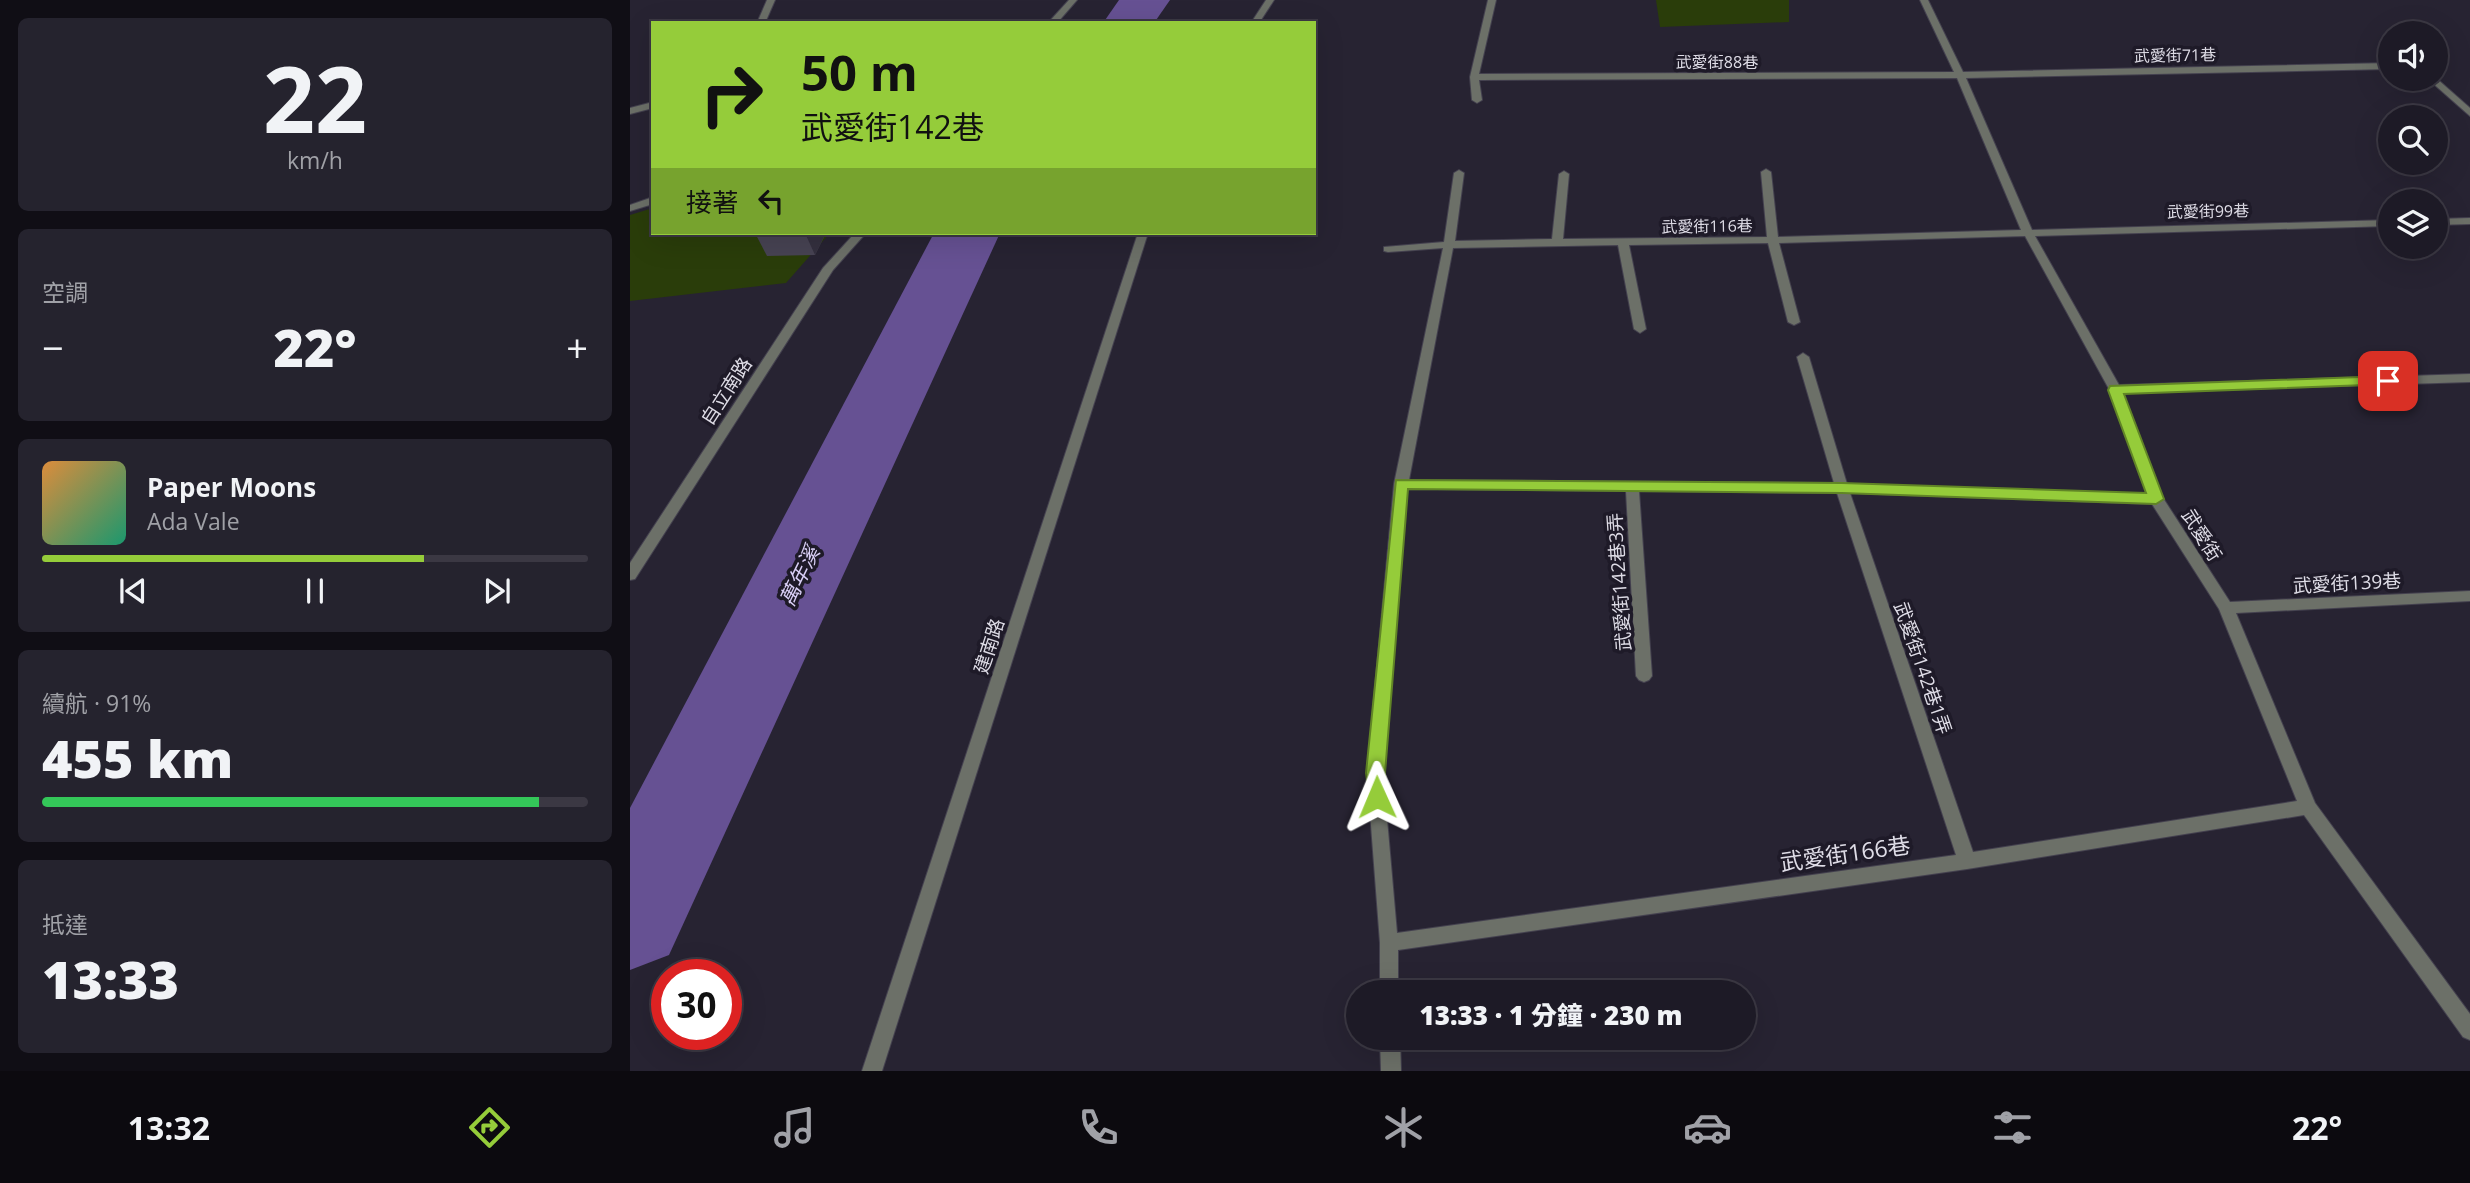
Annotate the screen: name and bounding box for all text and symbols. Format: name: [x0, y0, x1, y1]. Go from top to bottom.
map controls: [2378, 21, 2448, 259]
button: sound: [2378, 21, 2448, 91]
text: 22: [263, 36, 367, 160]
text: 50 m: [801, 39, 918, 105]
street label: 武愛街71巷: [2134, 43, 2216, 67]
icon: right: [686, 49, 777, 140]
street label: 武愛街88巷: [1676, 51, 1758, 73]
text: 武愛街142巷: [801, 105, 984, 148]
button: search: [2378, 105, 2448, 175]
text: km/h: [287, 144, 343, 176]
icon: left: [752, 182, 790, 220]
text: 接著: [686, 184, 738, 220]
button: layers: [2378, 189, 2448, 259]
street label: 武愛街99巷: [2167, 199, 2249, 223]
street label: 武愛街116巷: [1661, 214, 1753, 238]
text: 空調: [42, 276, 88, 308]
text: 22°: [274, 311, 356, 382]
text: −: [42, 321, 64, 373]
text: +: [566, 321, 588, 373]
pin: [2358, 351, 2418, 411]
street label: 自立南路: [694, 352, 758, 430]
icon: arrive: [2369, 362, 2407, 400]
text: Paper Moons: [147, 469, 316, 505]
street label: 武愛街: [2176, 504, 2228, 566]
text: Ada Vale: [147, 505, 240, 537]
street label: 武愛街142巷3弄: [1601, 512, 1637, 652]
water label: 萬年溪: [773, 539, 827, 610]
street label: 武愛街139巷: [2292, 567, 2402, 599]
icon: previous: [114, 572, 152, 610]
icon: pause: [296, 572, 334, 610]
icon: next: [478, 572, 516, 610]
street label: 武愛街142巷1弄: [1888, 598, 1958, 738]
street label: 建南路: [968, 615, 1010, 677]
text: 續航 · 91%: [42, 687, 151, 719]
text: 455 km: [42, 722, 233, 793]
position arrow: [1340, 760, 1414, 834]
street label: 武愛街166巷: [1778, 828, 1912, 878]
text: 抵達: [42, 908, 88, 940]
text: 13:33: [42, 943, 179, 1014]
speed limit sign: 30: [651, 959, 742, 1050]
text: 13:33 · 1 分鐘 · 230 m: [1420, 997, 1682, 1033]
icon: directions: [465, 1103, 514, 1152]
icon: music: [770, 1103, 819, 1152]
icon: phone: [1074, 1103, 1123, 1152]
icon: climate: [1379, 1103, 1428, 1152]
icon: car: [1683, 1103, 1732, 1152]
icon: filters: [1988, 1103, 2037, 1152]
text: 13:32: [128, 1106, 210, 1149]
text: 22°: [2292, 1106, 2342, 1149]

